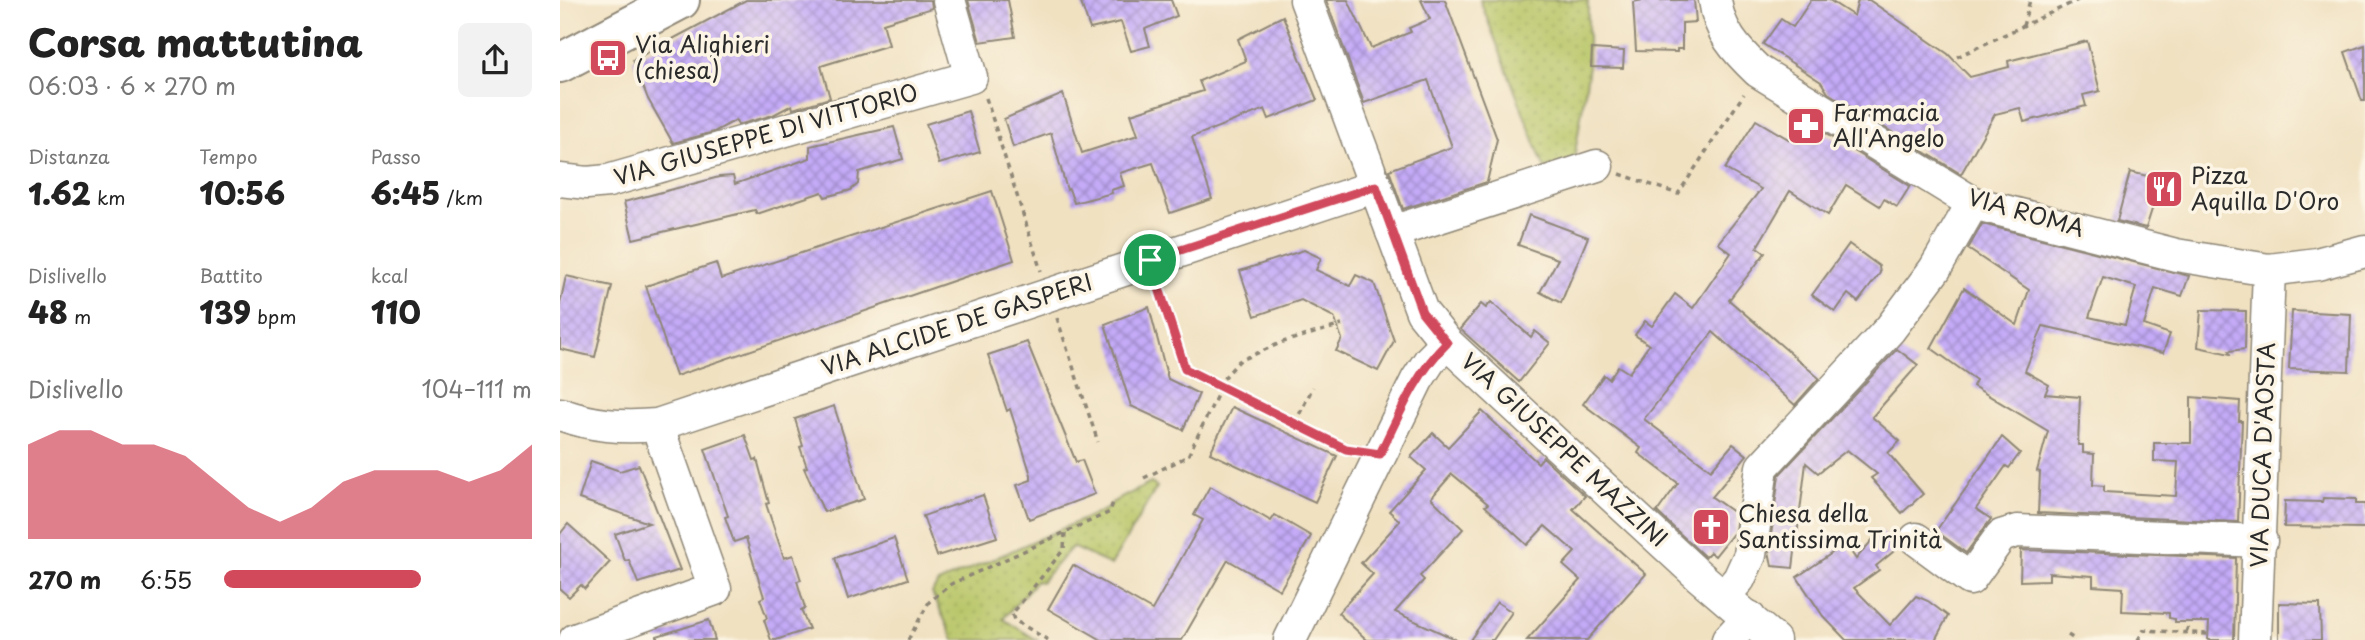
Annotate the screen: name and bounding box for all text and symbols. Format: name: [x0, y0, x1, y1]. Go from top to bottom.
text: Corsa mattutina: [28, 13, 363, 70]
button: share: [458, 23, 532, 97]
place label: Via Alighieri (chiesa): [635, 26, 770, 87]
bus stop icon: Via Alighieri (chiesa): [587, 37, 629, 79]
text: 06:03 · 6 × 270 m: [28, 68, 236, 103]
street label: VIA GIUSEPPE DI VITTORIO: [610, 73, 922, 194]
place label: Farmacia All'Angelo: [1833, 94, 1945, 155]
pharmacy icon: Farmacia All'Angelo: [1785, 105, 1827, 147]
text: Distanza: [28, 142, 110, 170]
text: Tempo: [199, 142, 257, 170]
text: Passo: [371, 142, 421, 170]
place label: Pizza Aquilla D'Oro: [2191, 157, 2339, 218]
restaurant icon: Pizza Aquilla D'Oro: [2143, 168, 2185, 210]
text: 1.62: [28, 170, 91, 215]
text: 10:56: [199, 170, 285, 215]
text: 6:45: [371, 170, 440, 215]
street label: VIA ROMA: [1964, 178, 2089, 245]
text: km: [91, 183, 126, 211]
text: /km: [440, 183, 483, 211]
pin: [1120, 230, 1180, 290]
icon: arrive: [1131, 241, 1169, 279]
text: Dislivello: [28, 261, 107, 289]
text: Battito: [199, 261, 263, 289]
text: kcal: [371, 261, 409, 289]
street label: VIA ALCIDE DE GASPERI: [816, 263, 1097, 384]
text: 48: [28, 289, 68, 334]
text: 139: [199, 289, 251, 334]
text: 110: [371, 289, 421, 334]
text: m: [68, 302, 91, 330]
text: bpm: [251, 302, 297, 330]
street label: VIA DUCA D'AOSTA: [2240, 342, 2283, 568]
street label: VIA GIUSEPPE MAZZINI: [1454, 343, 1676, 554]
text: Dislivello: [28, 371, 123, 406]
text: 104–111 m: [421, 371, 532, 406]
place label: Chiesa della Santissima Trinità: [1738, 495, 1942, 556]
church icon: Chiesa della Santissima Trinità: [1690, 506, 1732, 548]
text: 270 m: [28, 562, 101, 597]
text: 6:55: [140, 562, 192, 597]

